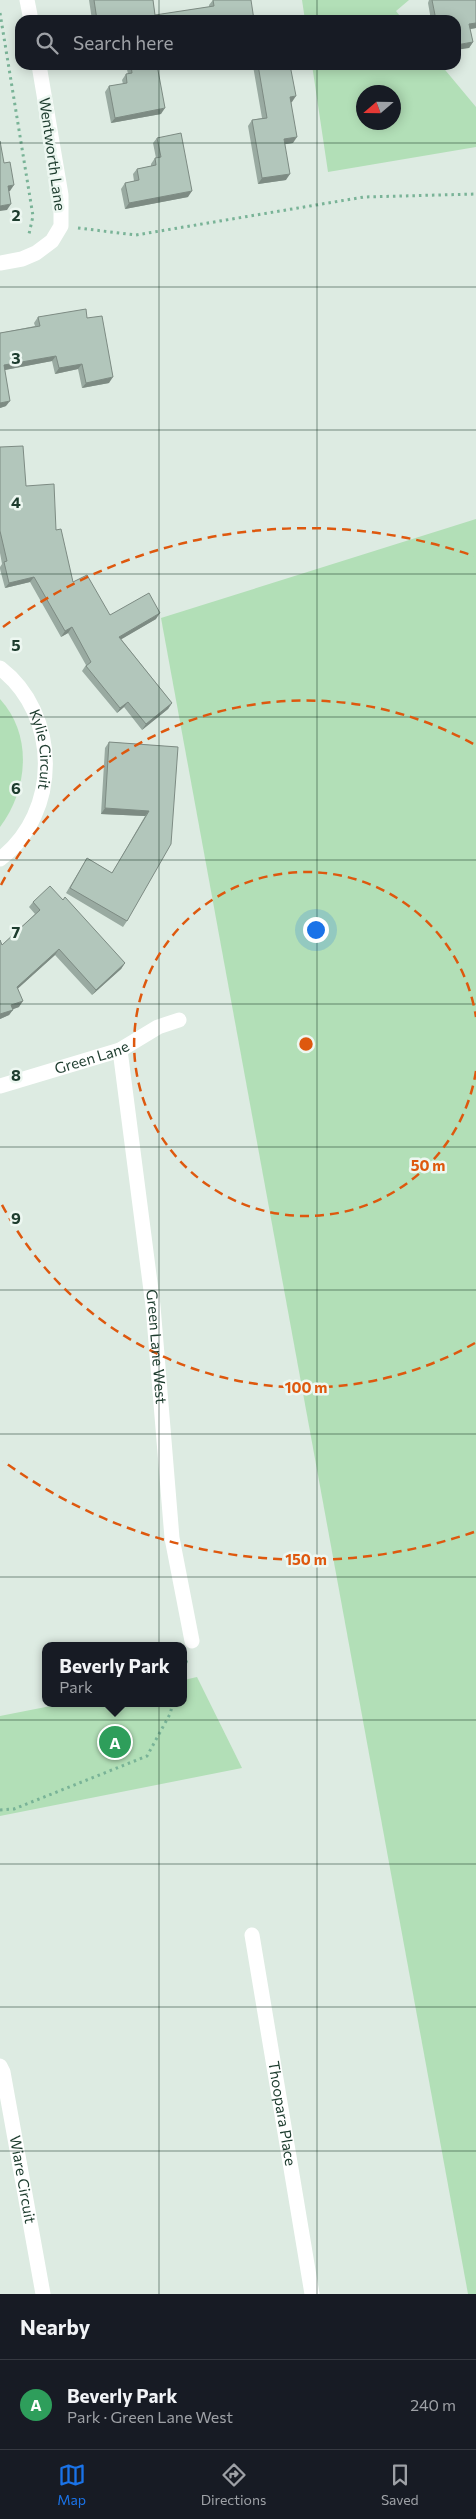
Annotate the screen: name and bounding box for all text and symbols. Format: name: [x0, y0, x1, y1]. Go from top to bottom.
search box: [15, 15, 461, 70]
icon: search: [33, 29, 61, 57]
text: Search here: [73, 31, 173, 54]
north arrow: [356, 85, 401, 130]
street label: Wentworth Lane: [36, 96, 70, 212]
text: 2: [11, 205, 21, 224]
text: 3: [11, 348, 21, 367]
text: 4: [11, 492, 21, 511]
text: 5: [11, 635, 21, 654]
street label: Kylie Circuit: [26, 706, 55, 791]
text: 6: [11, 778, 21, 797]
your location: [303, 917, 329, 943]
text: 7: [12, 922, 21, 941]
centre of rings: [297, 1035, 315, 1053]
street label: Green Lane: [52, 1037, 132, 1077]
text: 8: [11, 1065, 21, 1084]
text: 50 m: [411, 1156, 445, 1174]
text: 9: [11, 1208, 21, 1227]
street label: Green Lane West: [143, 1288, 171, 1405]
text: 100 m: [285, 1378, 327, 1396]
text: 150 m: [285, 1550, 327, 1568]
popup: [42, 1642, 187, 1707]
text: Beverly Park: [59, 1654, 170, 1677]
text: Park: [59, 1677, 93, 1696]
pin: A: [99, 1723, 131, 1761]
street label: Thoopara Place: [265, 2060, 300, 2167]
street label: Wiare Circuit: [7, 2134, 40, 2225]
text: Nearby: [20, 2314, 90, 2339]
text: Beverly Park: [67, 2384, 177, 2407]
text: A: [30, 2395, 42, 2414]
text: 240 m: [410, 2395, 456, 2414]
text: Park · Green Lane West: [67, 2407, 233, 2426]
tab: Map: [57, 2461, 86, 2508]
tab: Directions: [201, 2461, 266, 2508]
tab: Saved: [381, 2461, 419, 2508]

